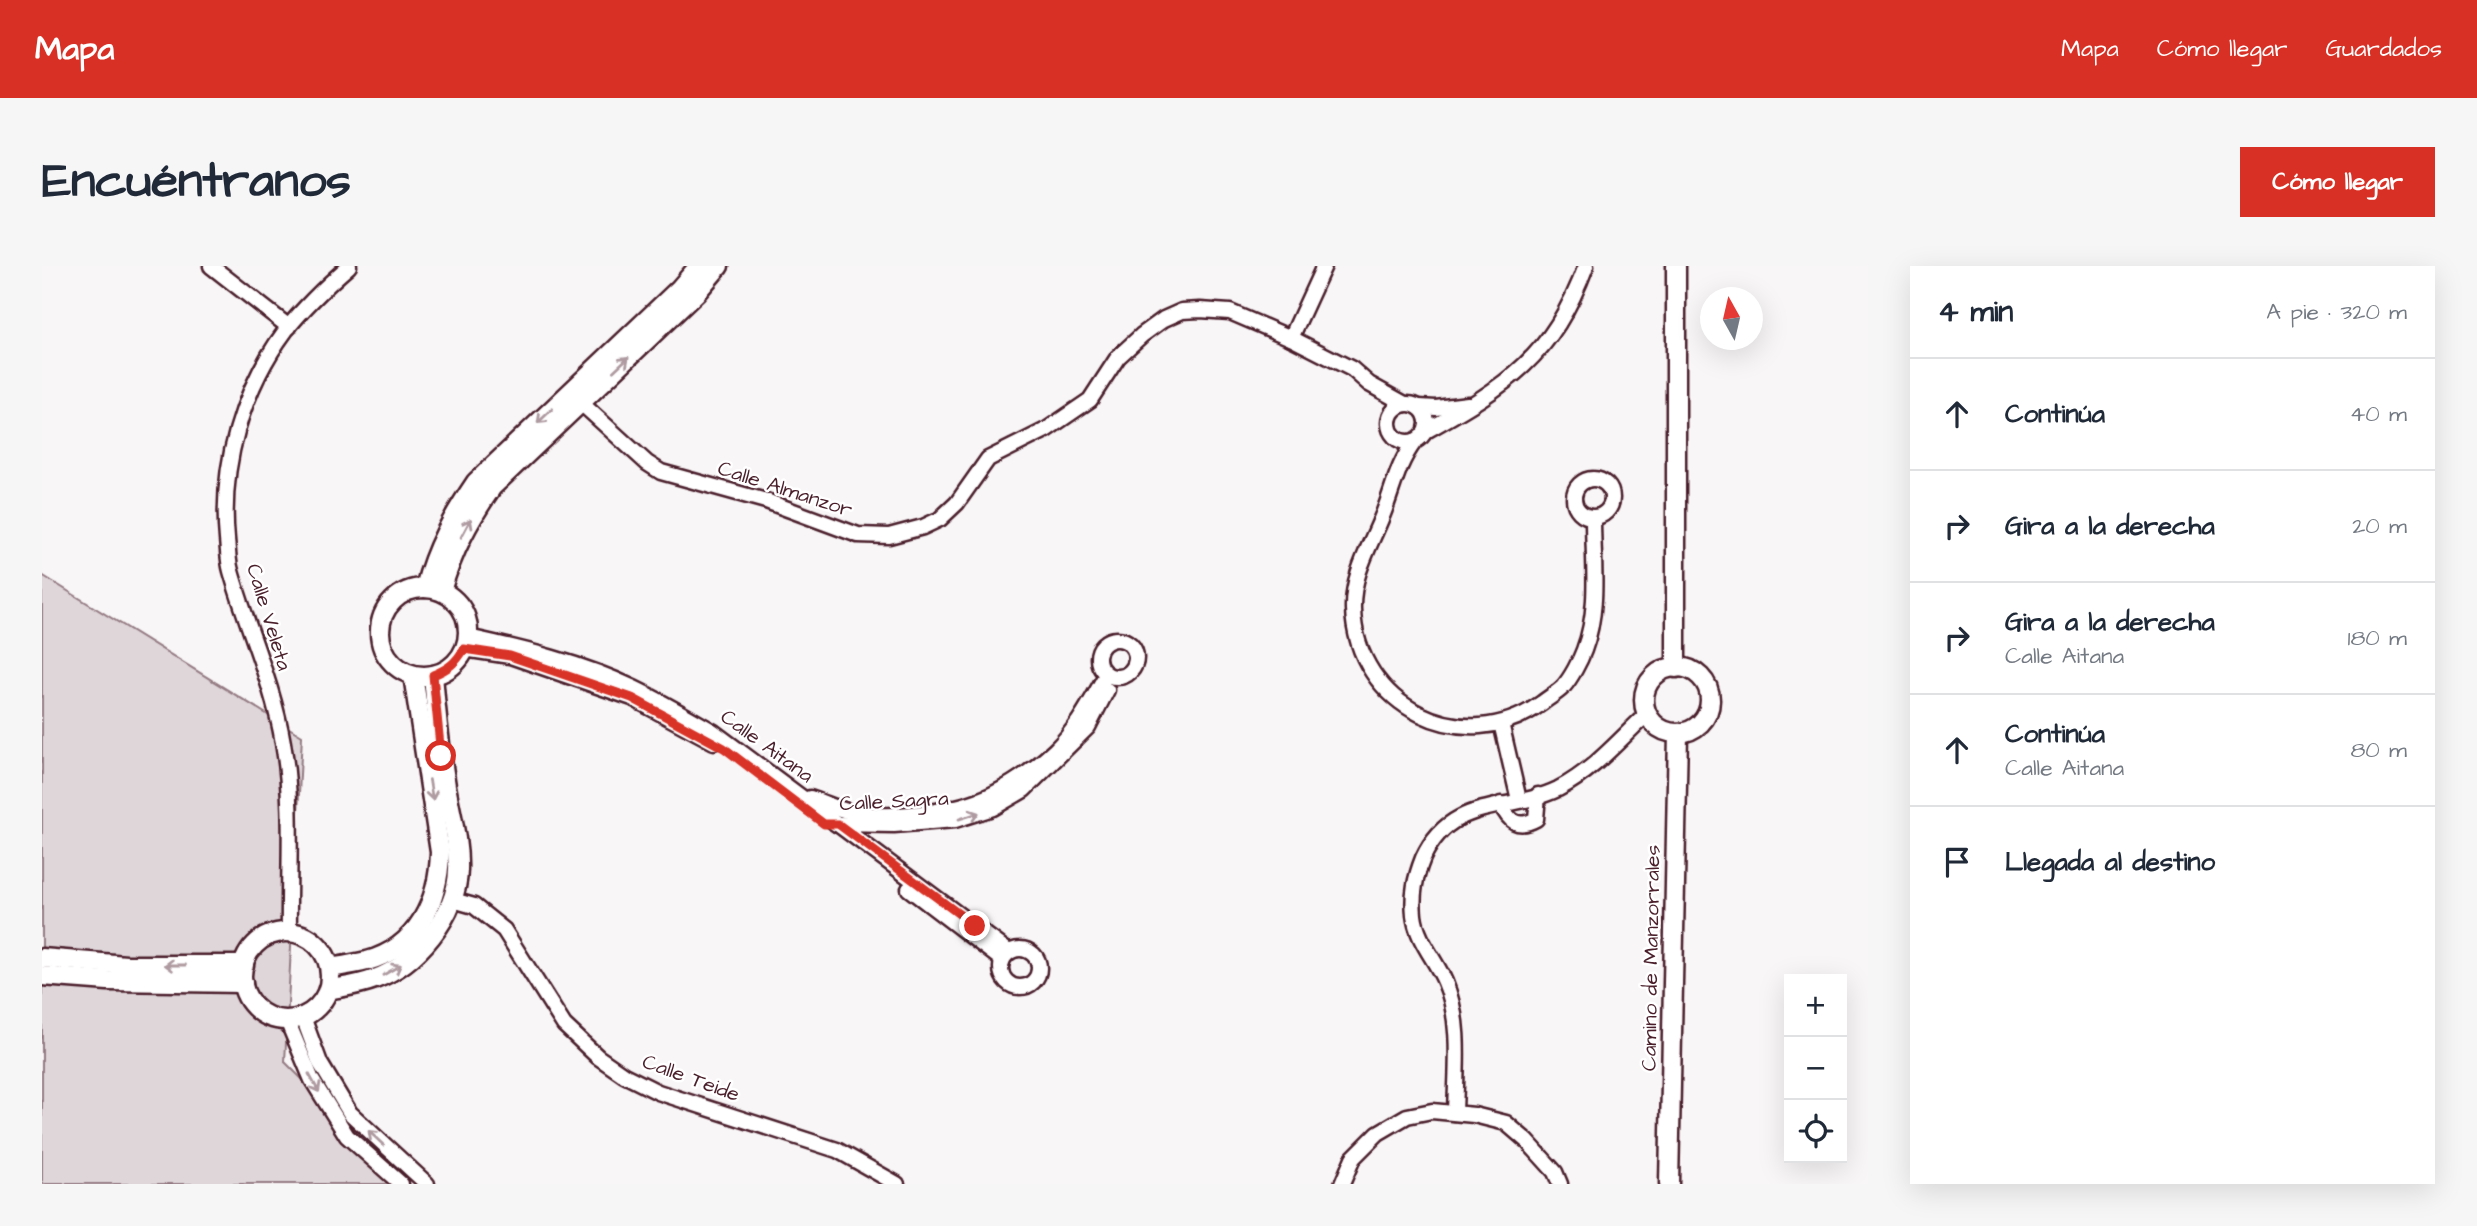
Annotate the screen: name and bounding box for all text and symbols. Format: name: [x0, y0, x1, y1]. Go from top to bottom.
text: Mapa: [35, 26, 114, 72]
text: Mapa: [2061, 32, 2119, 66]
text: Cómo llegar: [2157, 32, 2287, 66]
text: Guardados: [2325, 32, 2442, 66]
button: Cómo llegar: [2240, 147, 2435, 217]
text: Encuéntranos: [42, 148, 351, 216]
north arrow: [1700, 287, 1763, 350]
text: 4 min: [1938, 291, 2013, 333]
text: A pie · 320 m: [2266, 296, 2407, 328]
one-way arrow: [612, 355, 629, 372]
icon: ahead: [1938, 395, 1976, 433]
text: Continúa: [2005, 396, 2105, 432]
text: 40 m: [2350, 398, 2407, 430]
one-way arrow: [536, 407, 553, 424]
street label: Calle Almanzor: [714, 454, 856, 525]
icon: right: [1938, 507, 1976, 545]
text: Gira a la derecha: [2005, 508, 2215, 544]
text: 20 m: [2352, 510, 2407, 542]
one-way arrow: [459, 518, 473, 539]
street label: Calle Veleta: [239, 560, 299, 674]
text: Gira a la derecha: [2005, 604, 2215, 640]
icon: right: [1938, 619, 1976, 657]
text: 180 m: [2348, 622, 2407, 654]
text: Calle Aitana: [2005, 640, 2124, 672]
street label: Calle Aitana: [714, 702, 820, 790]
text: Continúa: [2005, 716, 2105, 752]
icon: ahead: [1938, 731, 1976, 769]
text: 80 m: [2350, 734, 2407, 766]
route start: [425, 740, 456, 771]
text: Calle Aitana: [2005, 752, 2124, 784]
one-way arrow: [425, 779, 438, 801]
street label: Calle Sagra: [839, 784, 950, 820]
one-way arrow: [958, 808, 980, 821]
icon: arrive: [1938, 843, 1976, 881]
text: Llegada al destino: [2005, 844, 2215, 880]
street label: Camino de Manzorrales: [1635, 845, 1667, 1071]
route end: [959, 910, 990, 941]
one-way arrow: [164, 958, 187, 972]
one-way arrow: [382, 963, 402, 977]
map controls: [1784, 974, 1847, 1163]
button: +: [1784, 974, 1847, 1037]
button: −: [1784, 1037, 1847, 1100]
street label: Calle Teide: [638, 1047, 744, 1109]
one-way arrow: [307, 1072, 321, 1092]
button: locate: [1784, 1100, 1847, 1163]
one-way arrow: [368, 1130, 385, 1147]

